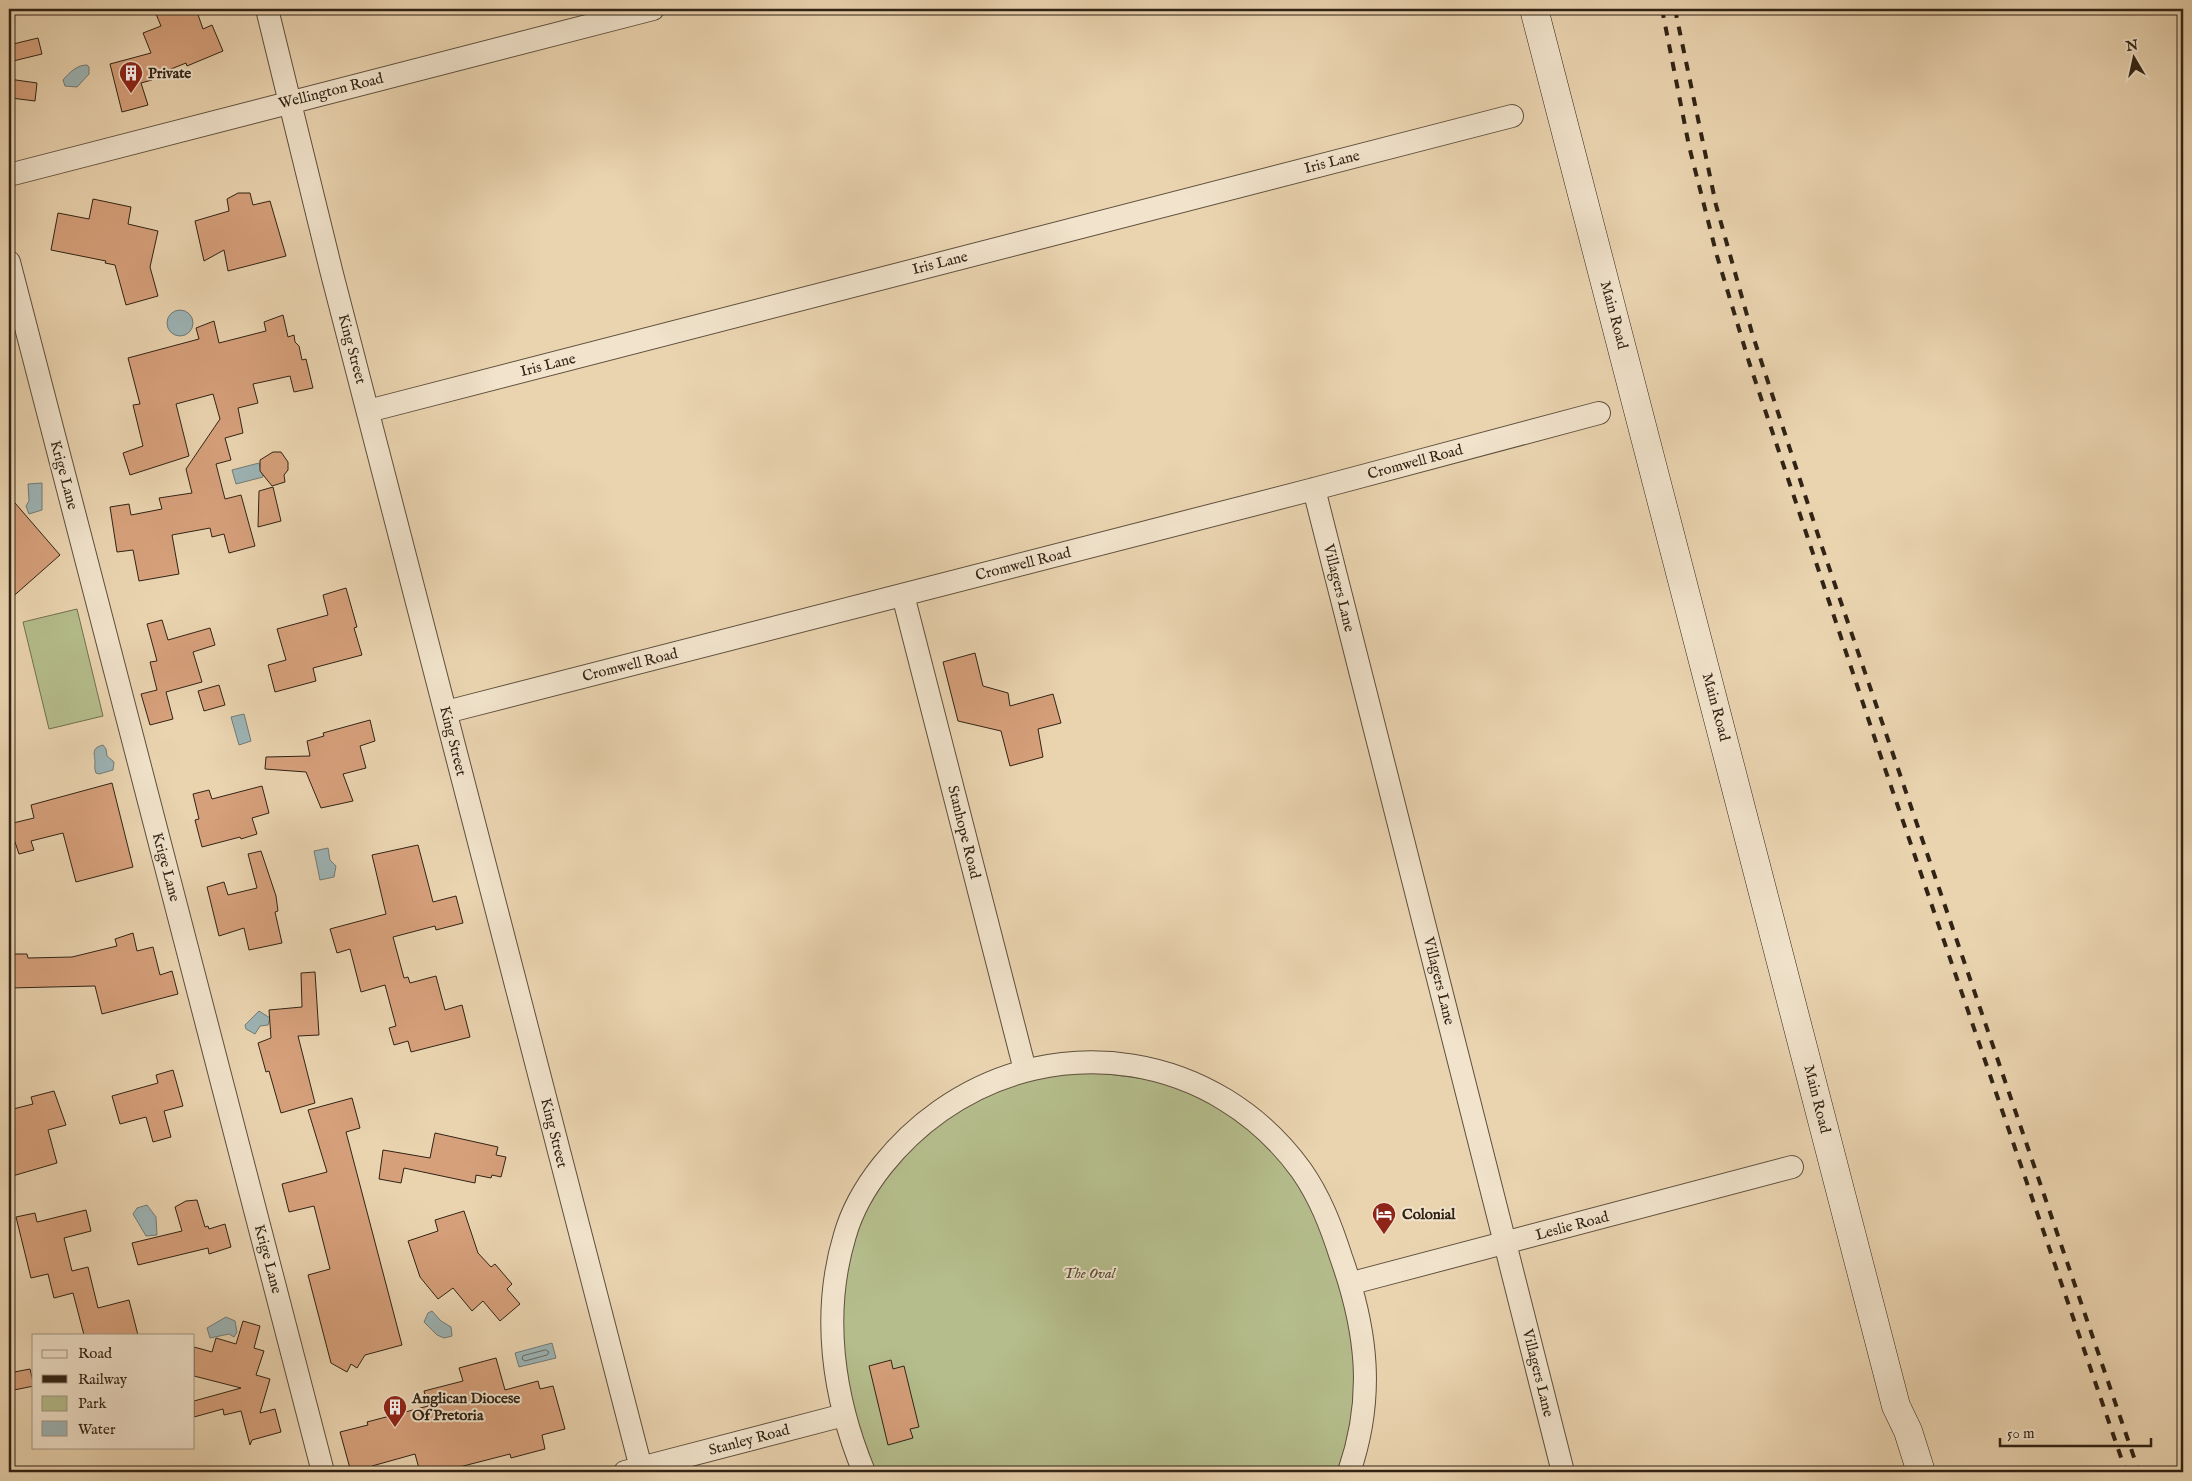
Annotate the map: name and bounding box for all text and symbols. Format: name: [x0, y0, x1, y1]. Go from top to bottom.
north arrow: [2110, 32, 2160, 82]
text: N: [2124, 36, 2140, 56]
building icon: Private: [118, 60, 144, 94]
place label: Private: [148, 64, 191, 83]
street label: Wellington Road: [277, 69, 386, 113]
street label: Iris Lane: [1302, 146, 1362, 178]
street label: Iris Lane: [910, 247, 970, 279]
street label: Main Road: [1596, 279, 1632, 352]
street label: King Street: [334, 312, 370, 386]
street label: Iris Lane: [518, 349, 578, 381]
street label: Krige Lane: [46, 438, 82, 512]
street label: Cromwell Road: [1365, 440, 1466, 484]
street label: Villagers Lane: [1319, 541, 1359, 634]
street label: Cromwell Road: [973, 543, 1074, 585]
street label: Cromwell Road: [580, 644, 681, 686]
street label: Main Road: [1698, 671, 1734, 744]
street label: King Street: [435, 704, 471, 778]
street label: Stanhope Road: [943, 783, 985, 882]
street label: Krige Lane: [148, 830, 184, 904]
street label: Villagers Lane: [1419, 934, 1459, 1027]
street label: Main Road: [1799, 1063, 1835, 1136]
street label: King Street: [536, 1096, 572, 1170]
hotel icon: Colonial: [1371, 1201, 1397, 1235]
place label: Colonial: [1402, 1205, 1456, 1224]
street label: Leslie Road: [1533, 1207, 1612, 1245]
street label: Krige Lane: [250, 1222, 286, 1296]
park label: The Oval: [1063, 1264, 1117, 1283]
street label: Villagers Lane: [1518, 1326, 1558, 1419]
legend: [32, 1334, 195, 1448]
text: Road: [78, 1344, 113, 1363]
text: Railway: [78, 1370, 128, 1389]
place label: Anglican Diocese Of Pretoria: [411, 1389, 520, 1425]
text: Park: [78, 1394, 108, 1413]
building icon: Anglican Diocese Of Pretoria: [382, 1394, 408, 1428]
scale bar: [2000, 1416, 2151, 1448]
text: Water: [78, 1420, 116, 1439]
street label: Stanley Road: [707, 1420, 792, 1460]
text: 50 m: [2007, 1424, 2035, 1443]

